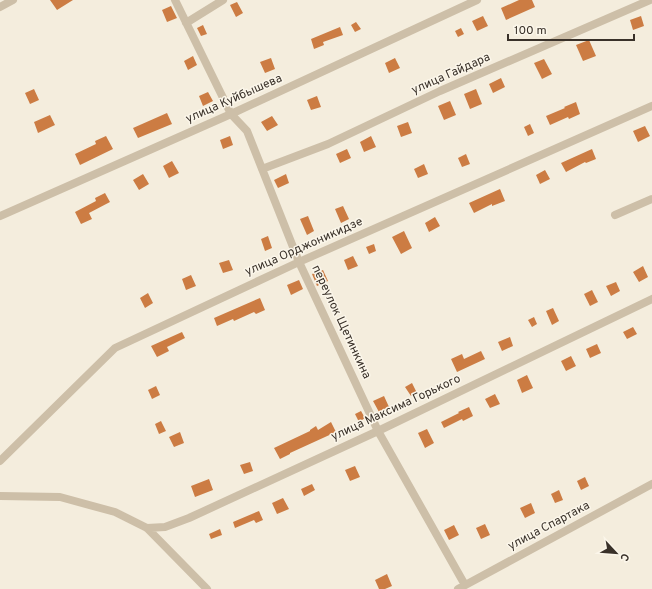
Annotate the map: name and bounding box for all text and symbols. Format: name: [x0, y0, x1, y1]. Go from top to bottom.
scale bar: [508, 16, 634, 42]
text: 100 m: [514, 23, 547, 39]
street label: улица Гайдара: [409, 49, 493, 99]
street label: улица Куйбышева: [183, 71, 285, 127]
street label: улица Орджоникидзе: [243, 214, 365, 280]
street label: переулок Щетинкина: [308, 263, 374, 381]
street label: улица Максима Горького: [329, 371, 464, 445]
street label: улица Спартака: [505, 498, 593, 554]
north arrow: [596, 533, 636, 573]
text: С: [616, 551, 632, 563]

